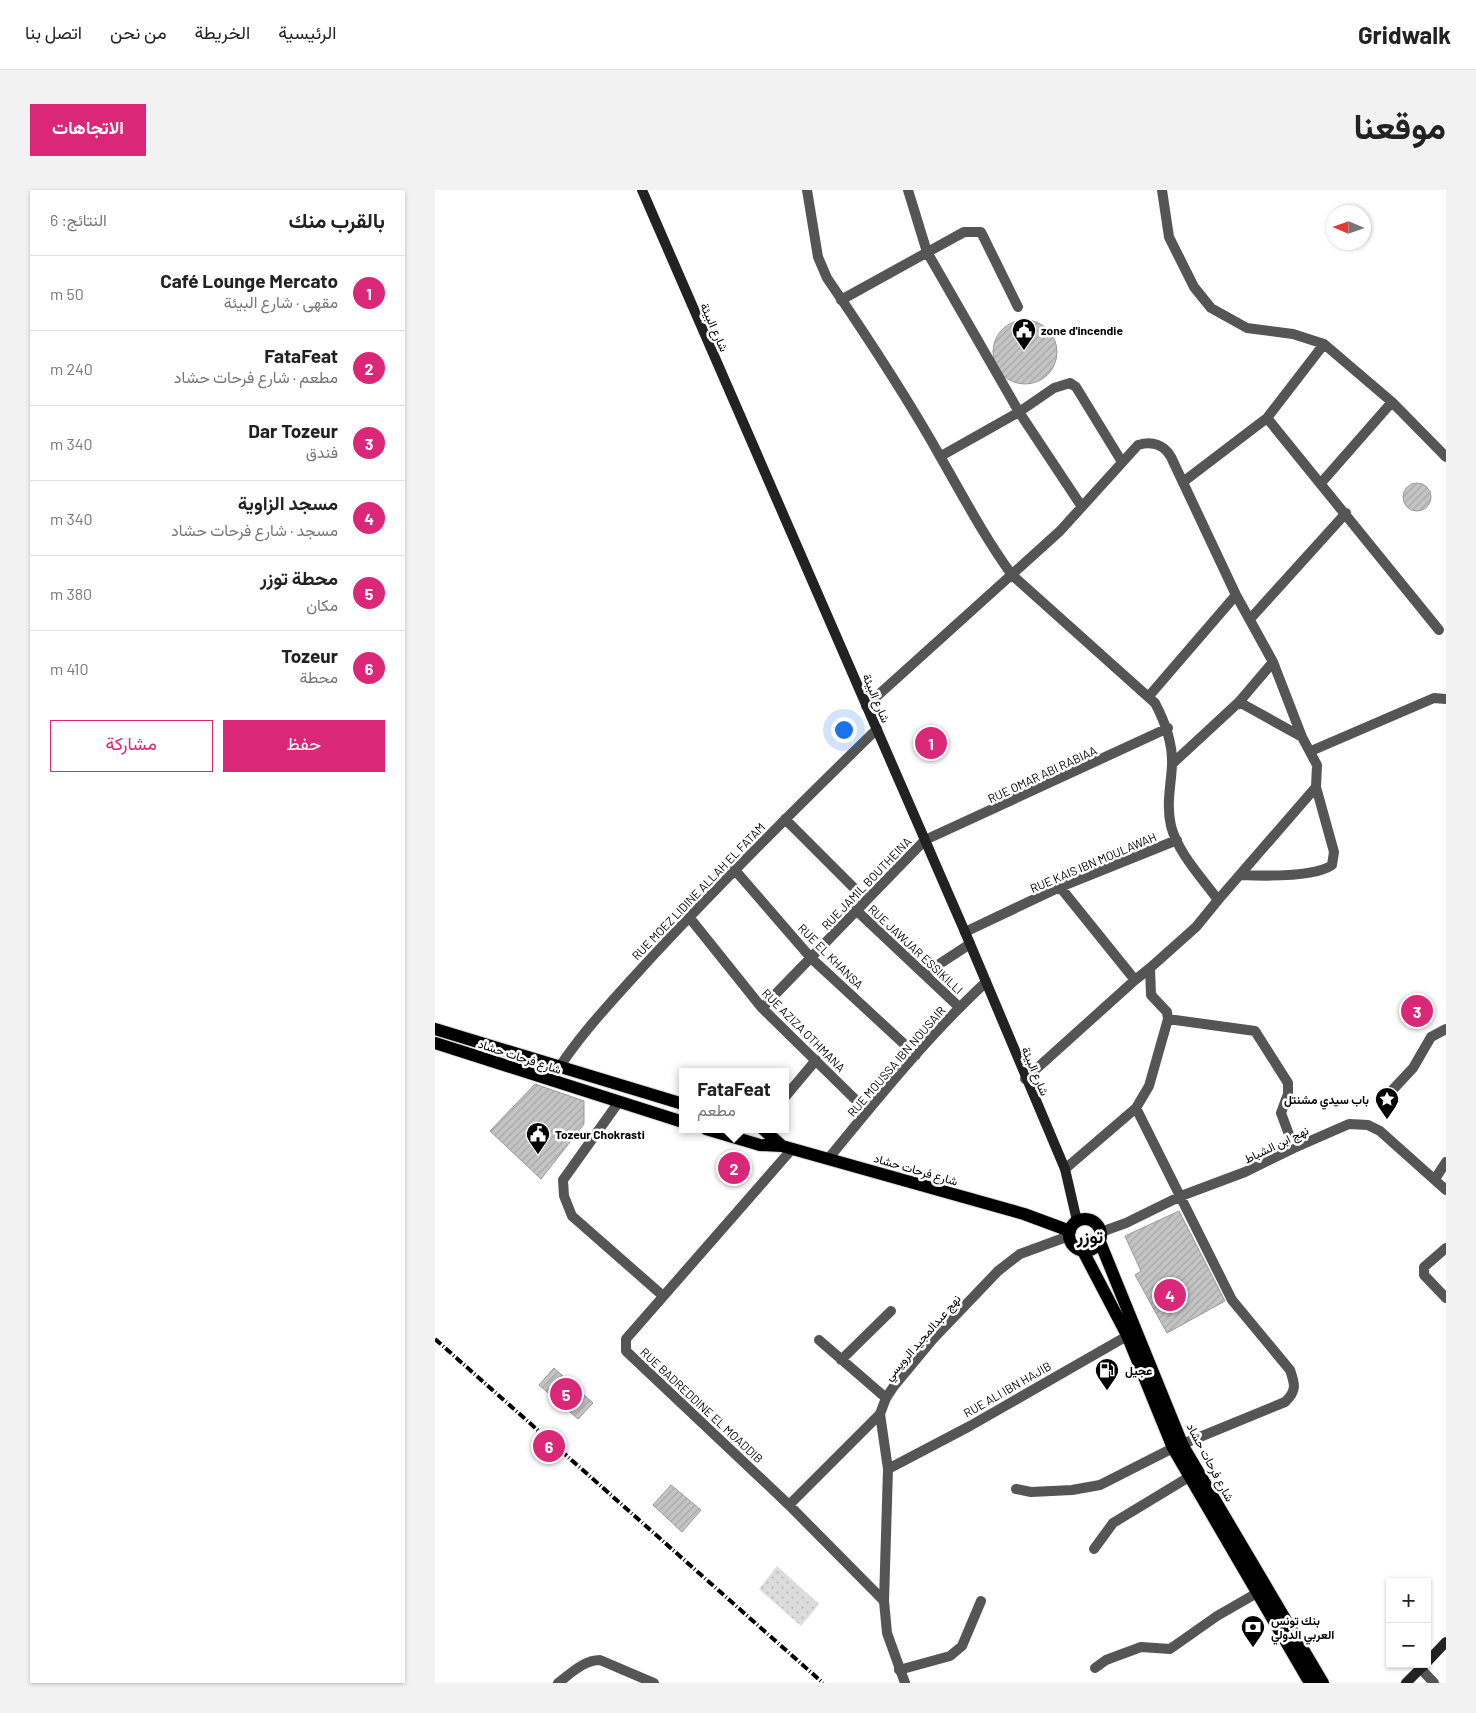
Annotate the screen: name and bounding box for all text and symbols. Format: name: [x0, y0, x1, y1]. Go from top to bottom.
text: Gridwalk: [1358, 20, 1451, 49]
text: اتصل بنا: [25, 21, 82, 43]
text: من نحن: [110, 21, 167, 43]
text: الخريطة: [195, 21, 250, 43]
text: الرئيسية: [278, 21, 336, 43]
button: الاتجاهات: [30, 104, 146, 156]
text: موقعنا: [1353, 104, 1446, 146]
north arrow: [1326, 205, 1371, 250]
text: بالقرب منك: [289, 207, 385, 232]
text: النتائج: 6: [50, 210, 107, 229]
text: Café Lounge Mercato: [160, 269, 338, 292]
text: 50 m: [50, 284, 84, 303]
text: 1: [366, 284, 372, 303]
text: مقهى · شارع البيئة: [224, 292, 338, 311]
street label: شارع البيئة: [695, 300, 732, 355]
public building icon: zone d'incendie: [1011, 317, 1037, 351]
place label: zone d'incendie: [1041, 323, 1123, 337]
text: FataFeat: [264, 344, 338, 367]
text: 240 m: [50, 359, 93, 378]
text: 2: [365, 359, 373, 378]
text: مطعم · شارع فرحات حشاد: [174, 367, 338, 386]
text: Dar Tozeur: [248, 419, 338, 442]
text: 340 m: [50, 434, 93, 453]
text: 3: [365, 434, 373, 453]
text: فندق: [306, 442, 338, 461]
text: مسجد الزاوية: [238, 491, 338, 514]
text: 340 m: [50, 509, 93, 528]
text: 4: [364, 509, 374, 528]
text: مسجد · شارع فرحات حشاد: [171, 520, 338, 539]
text: محطة توزر: [260, 566, 338, 589]
text: 380 m: [50, 584, 92, 603]
text: 5: [365, 584, 373, 603]
text: مكان: [306, 595, 338, 614]
text: Tozeur: [281, 644, 338, 667]
text: 410 m: [50, 659, 88, 678]
text: 6: [365, 659, 373, 678]
text: محطة: [299, 667, 338, 686]
street label: شارع البيئة: [858, 671, 894, 726]
your location: [831, 717, 857, 743]
button: مشاركة: [50, 720, 213, 772]
button: حفظ: [223, 720, 385, 772]
pin: 1: [915, 724, 947, 762]
street label: RUE OMAR ABI RABIAA: [985, 743, 1099, 805]
street label: RUE MOEZ LIDINE ALLAH EL FATAM: [629, 819, 767, 963]
street label: RUE KAIS IBN MOULAWAH: [1028, 829, 1158, 895]
street label: RUE JAMIL BOUTHEINA: [818, 834, 914, 932]
street label: RUE JAWJAR ESSIKILLI: [866, 902, 966, 996]
street label: RUE EL KHANSA: [796, 921, 866, 991]
street label: RUE AZIZA OTHMANA: [760, 986, 848, 1074]
pin: 3: [1401, 992, 1433, 1030]
street label: RUE MOUSSA IBN NOUSAIR: [844, 1003, 948, 1119]
street label: شارع فرحات حشاد: [476, 1036, 563, 1079]
street label: شارع البيئة: [1017, 1044, 1053, 1099]
popup: [679, 1068, 789, 1133]
text: FataFeat: [697, 1077, 771, 1100]
place icon: باب سيدي مشنتل: [1374, 1086, 1400, 1120]
place label: باب سيدي مشنتل: [1284, 1092, 1369, 1110]
text: مطعم: [697, 1100, 736, 1119]
public building icon: Tozeur Chokrasti: [525, 1121, 551, 1155]
street label: نهج ابن الشباط: [1241, 1122, 1312, 1168]
place label: Tozeur Chokrasti: [555, 1127, 645, 1141]
pin: 2: [718, 1149, 750, 1187]
street label: شارع فرحات حشاد: [872, 1150, 960, 1191]
district label: توزر: [1076, 1225, 1104, 1248]
pin: 4: [1154, 1276, 1186, 1314]
street label: نهج عبدالمجيد الرويسي: [881, 1291, 966, 1385]
street label: RUE BADREDDINE EL MOADDIB: [638, 1345, 766, 1465]
fuel station icon: عجيل: [1094, 1357, 1120, 1391]
street label: RUE ALI IBN HAJIB: [961, 1358, 1053, 1420]
place label: عجيل: [1125, 1363, 1152, 1378]
pin: 5: [550, 1375, 582, 1413]
street label: شارع فرحات حشاد: [1182, 1420, 1238, 1505]
pin: 6: [533, 1427, 565, 1465]
map controls: [1386, 1578, 1431, 1668]
button: +: [1386, 1578, 1431, 1623]
place label: بنك تونس العربي الدولي: [1271, 1613, 1334, 1645]
bank icon: بنك تونس العربي الدولي: [1240, 1614, 1266, 1648]
button: −: [1386, 1623, 1431, 1668]

